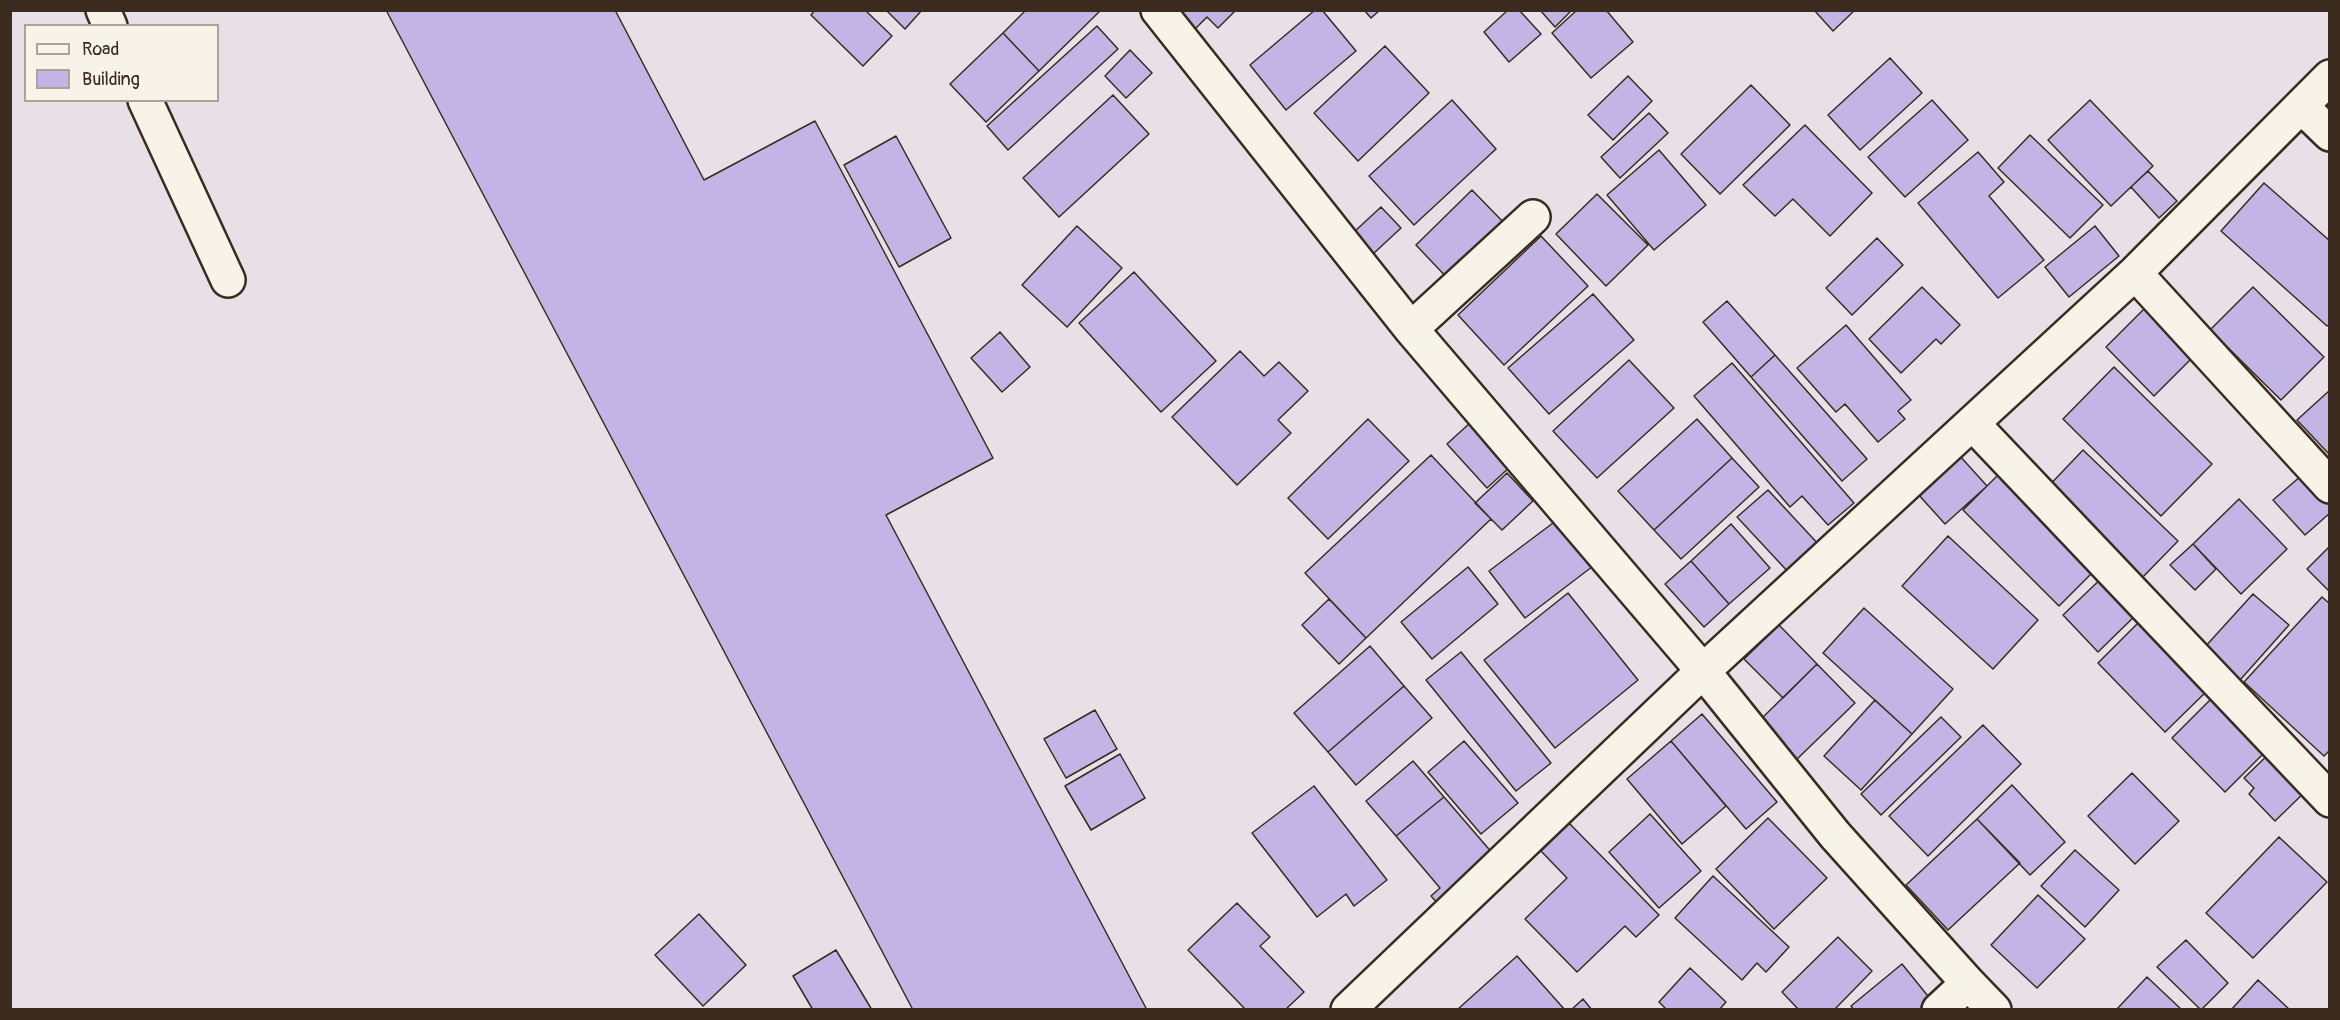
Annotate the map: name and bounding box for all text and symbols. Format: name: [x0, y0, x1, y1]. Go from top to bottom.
legend: [24, 24, 219, 102]
text: Road: [82, 38, 119, 61]
text: Building: [82, 68, 140, 91]

